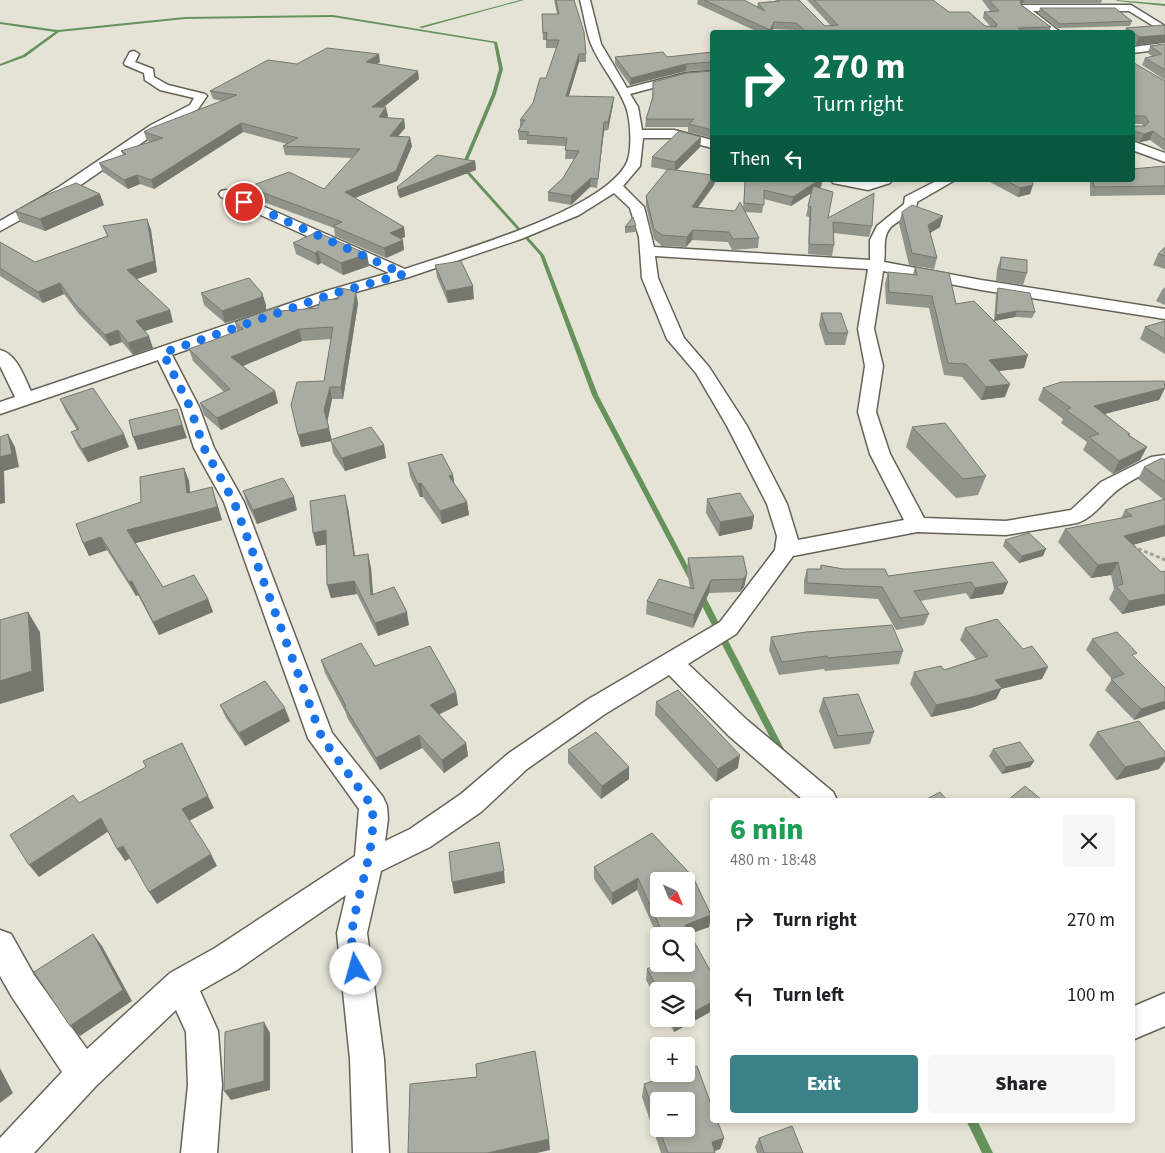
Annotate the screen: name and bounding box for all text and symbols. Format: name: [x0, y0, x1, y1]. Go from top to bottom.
text: 270 m: [813, 42, 905, 92]
icon: right: [730, 50, 795, 115]
text: Turn right: [813, 88, 903, 120]
icon: left: [780, 145, 808, 173]
text: Then: [730, 146, 770, 173]
pin: [223, 181, 265, 223]
icon: arrive: [230, 188, 258, 216]
text: 6 min: [730, 808, 804, 851]
button: close: [1063, 815, 1115, 867]
text: 480 m · 18:48: [730, 849, 817, 871]
north arrow: [650, 872, 695, 918]
map controls: [650, 872, 695, 1137]
icon: right: [730, 907, 758, 935]
text: Turn right: [773, 907, 857, 934]
text: 270 m: [1067, 907, 1115, 934]
button: search: [650, 927, 695, 972]
position arrow: [329, 942, 381, 994]
button: layers: [650, 982, 695, 1027]
icon: left: [730, 982, 758, 1010]
text: Turn left: [773, 982, 844, 1009]
text: 100 m: [1067, 982, 1115, 1009]
button: +: [650, 1037, 695, 1082]
button: Exit: [730, 1055, 918, 1113]
button: Share: [928, 1055, 1115, 1113]
button: −: [650, 1092, 695, 1137]

